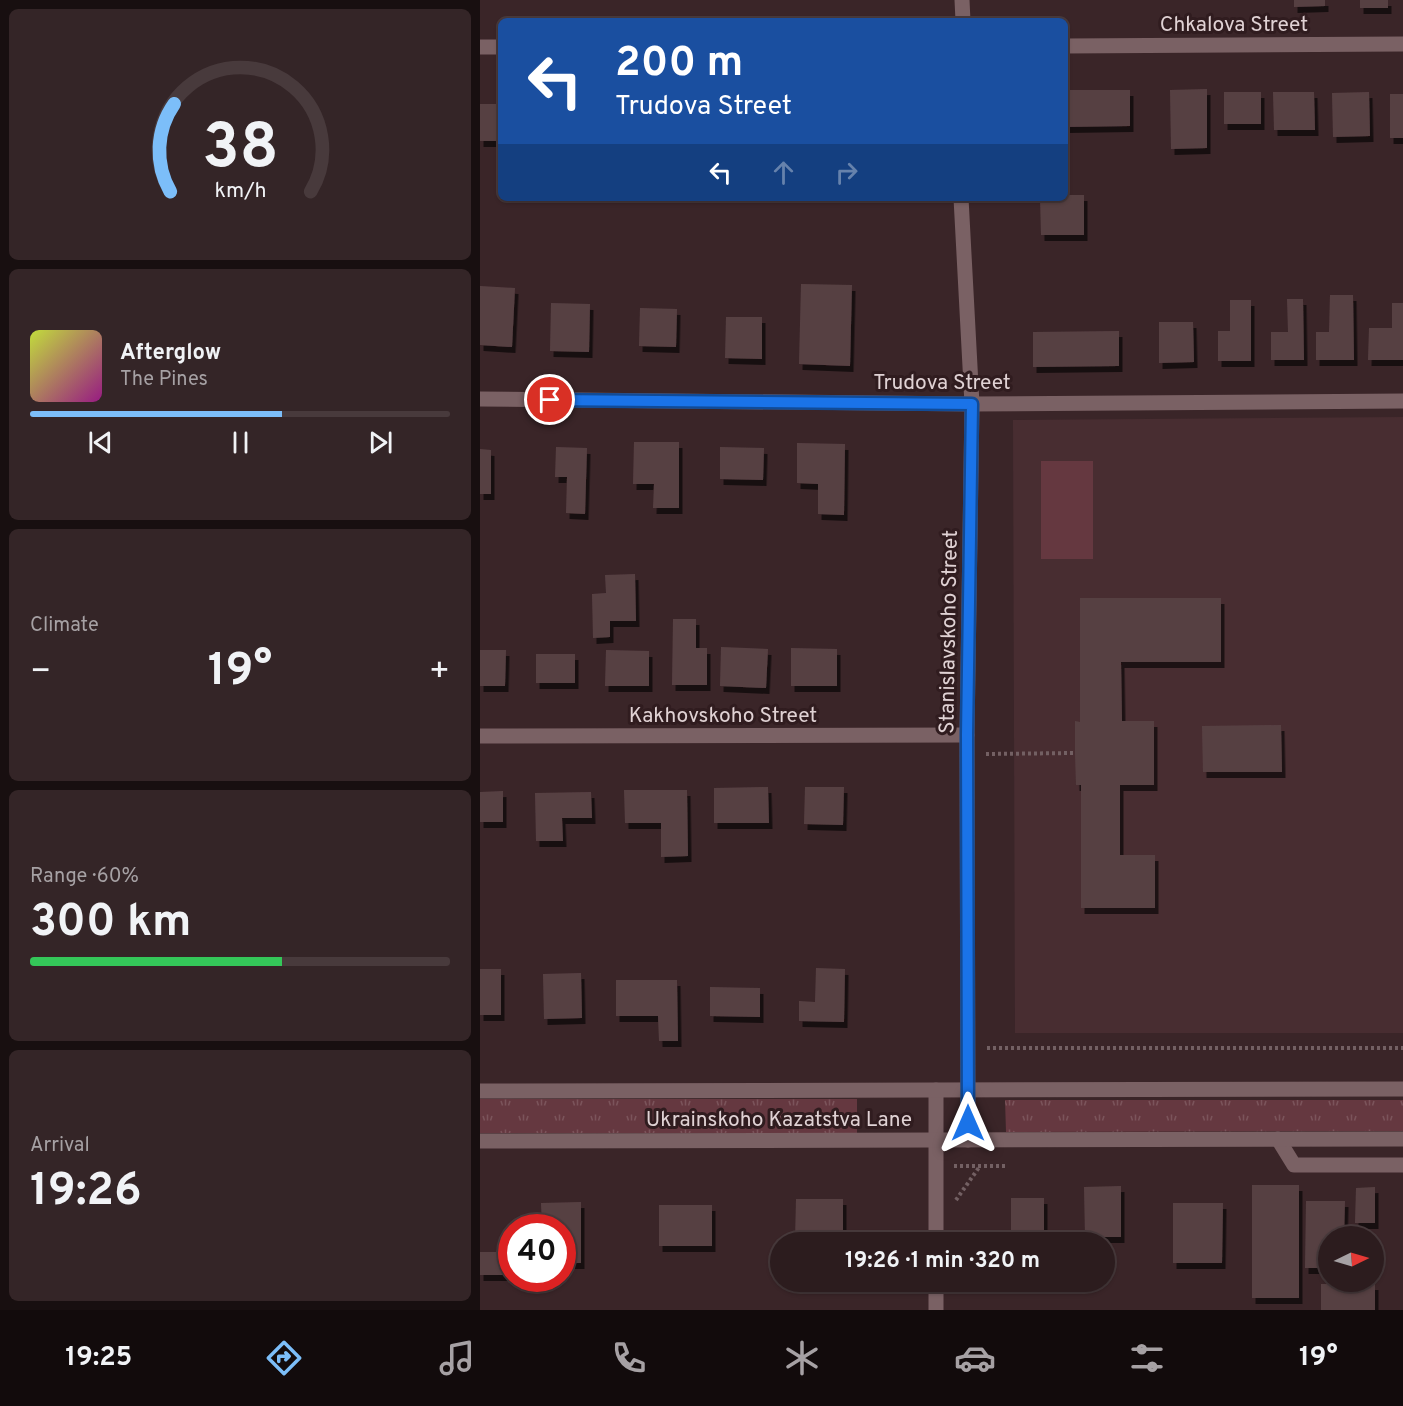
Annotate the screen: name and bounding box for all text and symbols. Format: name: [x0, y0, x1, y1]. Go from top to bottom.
street label: Chkalova Street: [1160, 12, 1308, 39]
text: 200 m: [615, 38, 743, 91]
icon: left: [516, 42, 594, 120]
text: Trudova Street: [615, 90, 792, 124]
text: 38: [202, 111, 278, 190]
icon: left: [704, 156, 737, 189]
icon: ahead: [767, 156, 800, 189]
icon: right: [830, 156, 863, 189]
text: km/h: [214, 178, 266, 205]
text: Afterglow: [120, 340, 221, 367]
text: The Pines: [120, 367, 208, 393]
street label: Trudova Street: [873, 370, 1011, 397]
pin: [524, 374, 575, 425]
icon: arrive: [533, 383, 566, 416]
icon: previous: [84, 426, 117, 459]
icon: pause: [224, 426, 257, 459]
icon: next: [364, 426, 397, 459]
street label: Stanislavskoho Street: [934, 530, 965, 734]
text: Climate: [30, 613, 99, 639]
text: 19°: [208, 644, 272, 701]
text: −: [30, 652, 51, 694]
text: +: [429, 652, 450, 694]
street label: Kakhovskoho Street: [629, 703, 817, 730]
text: Range · 60%: [30, 864, 139, 890]
text: 300 km: [30, 895, 192, 952]
position arrow: [936, 1091, 1000, 1155]
street label: Ukrainskoho Kazatstva Lane: [646, 1107, 912, 1134]
text: Arrival: [30, 1133, 90, 1159]
text: 19:26: [30, 1164, 142, 1221]
speed limit sign: 40: [498, 1214, 576, 1292]
north arrow: [1318, 1226, 1384, 1292]
map controls: [1318, 1226, 1384, 1292]
text: 19:26 · 1 min · 320 m: [845, 1248, 1040, 1275]
icon: directions: [263, 1337, 305, 1379]
icon: music: [436, 1337, 478, 1379]
icon: phone: [608, 1337, 650, 1379]
icon: climate: [781, 1337, 823, 1379]
icon: car: [954, 1337, 996, 1379]
icon: filters: [1126, 1337, 1168, 1379]
text: 19:25: [65, 1341, 132, 1375]
text: 19°: [1299, 1341, 1338, 1375]

